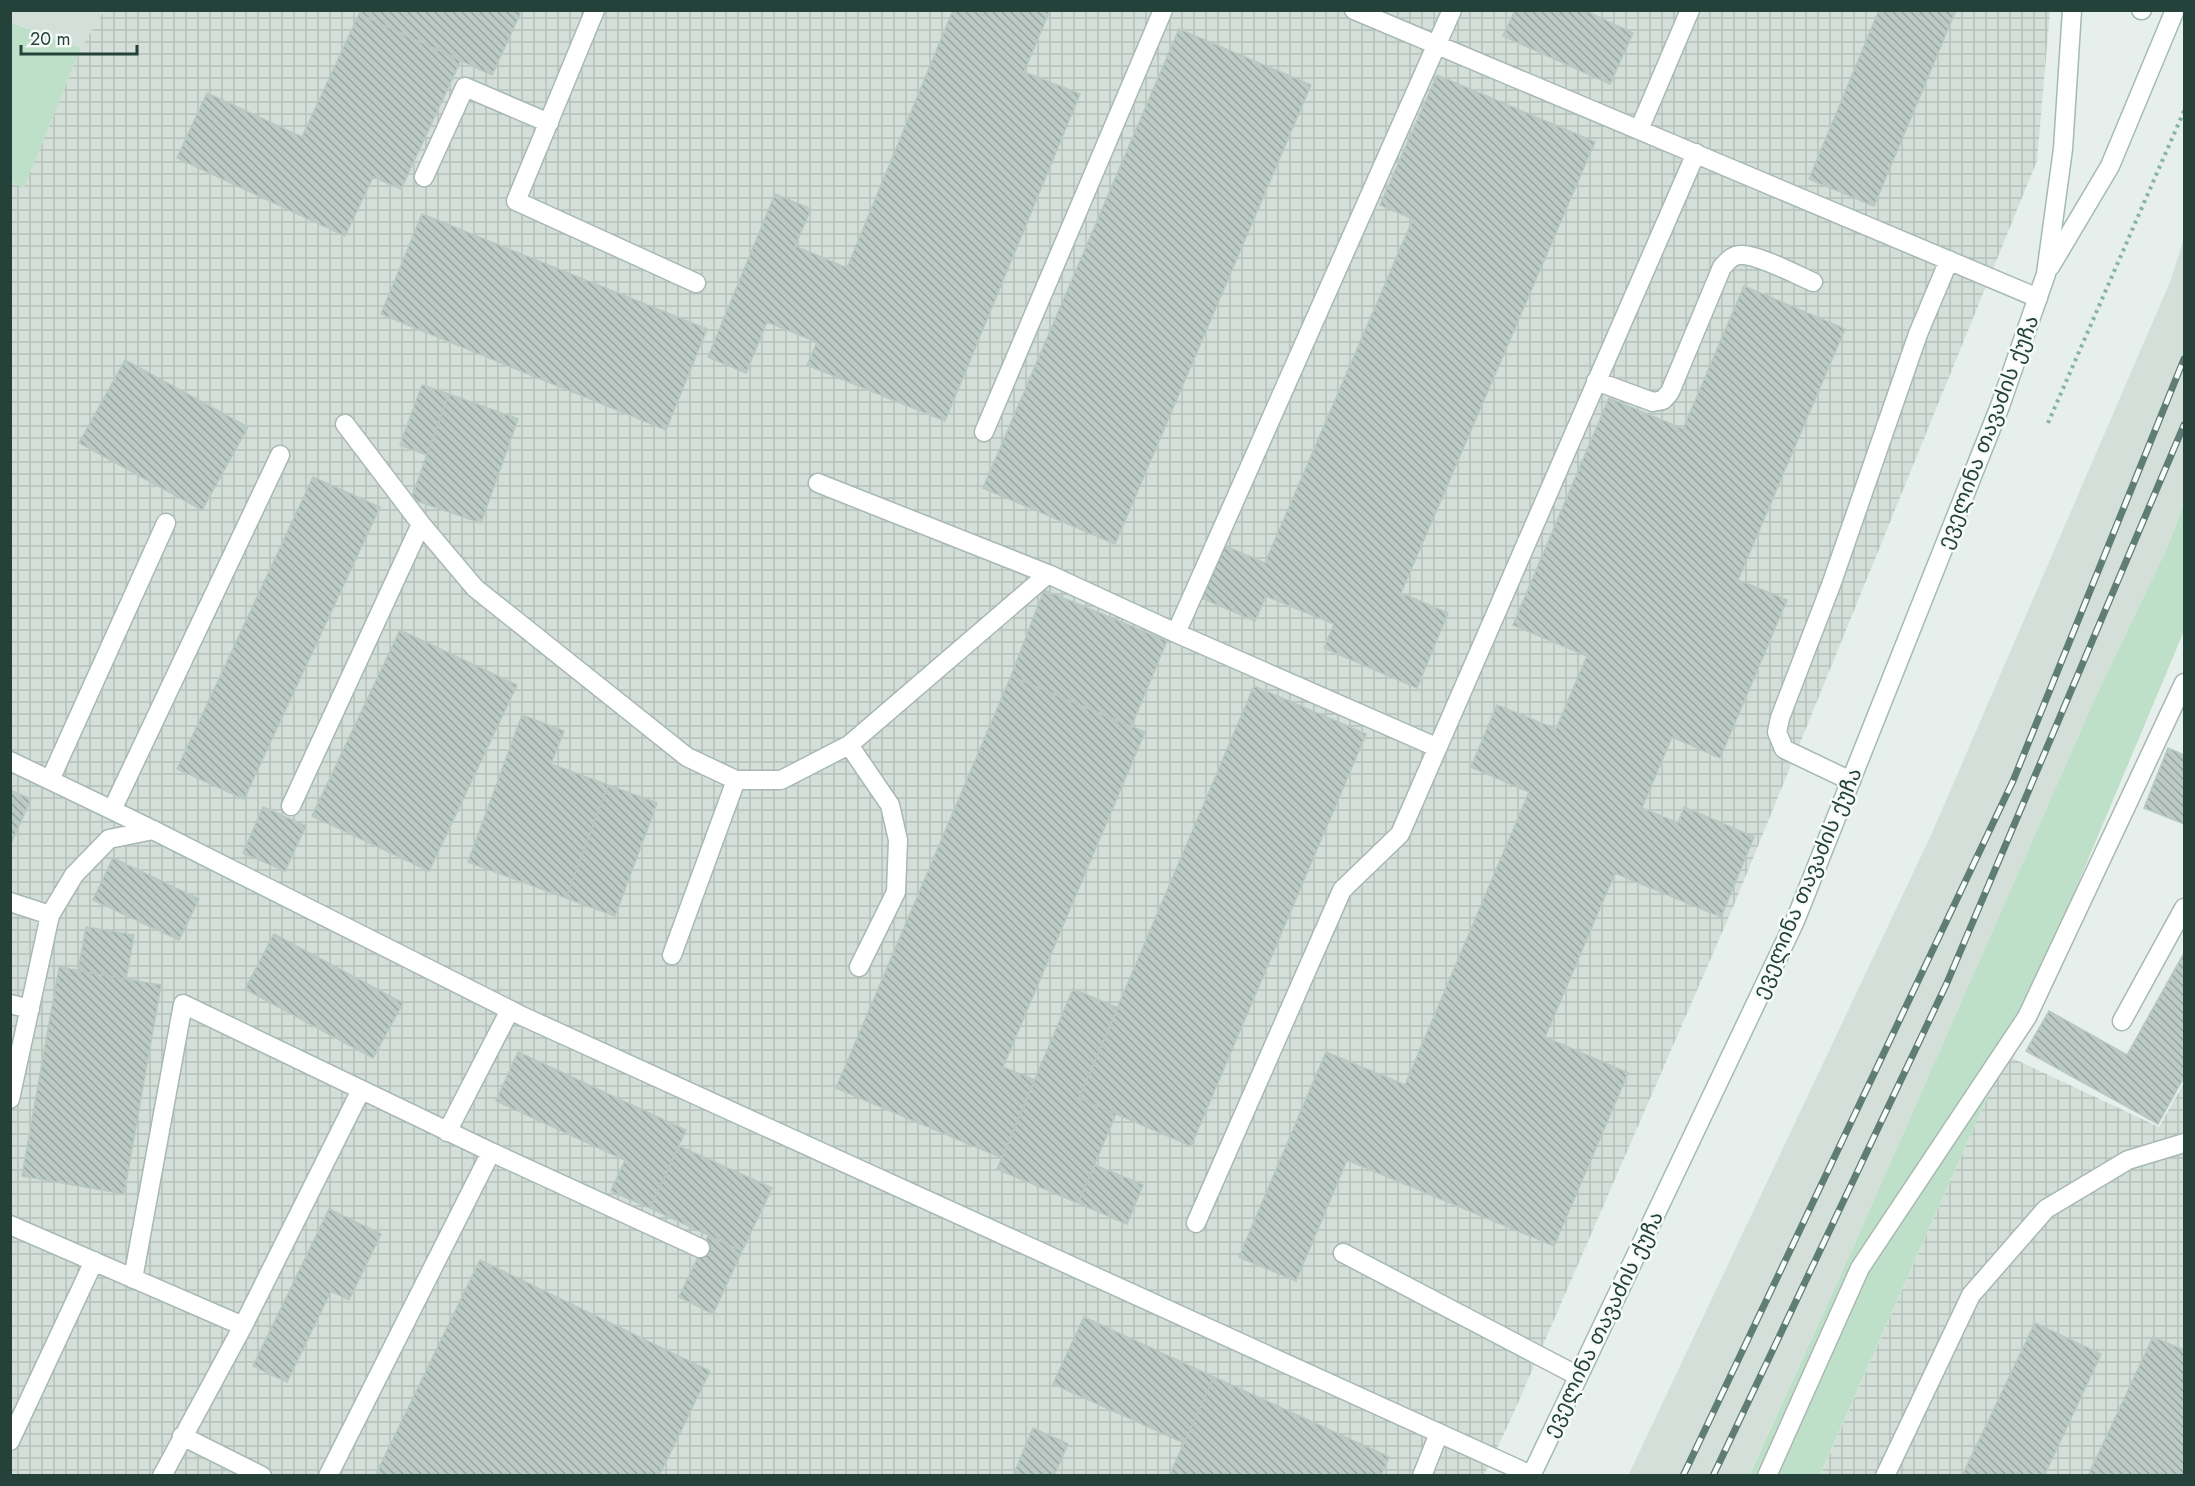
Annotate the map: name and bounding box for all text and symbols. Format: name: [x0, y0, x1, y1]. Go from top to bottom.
scale bar: [21, 18, 136, 56]
text: 20 m: [30, 26, 70, 52]
street label: ეველინა თავაძის ქუჩა: [1930, 311, 2046, 553]
street label: ეველინა თავაძის ქუჩა: [1745, 763, 1869, 1003]
street label: ეველინა თავაძის ქუჩა: [1535, 1206, 1671, 1442]

